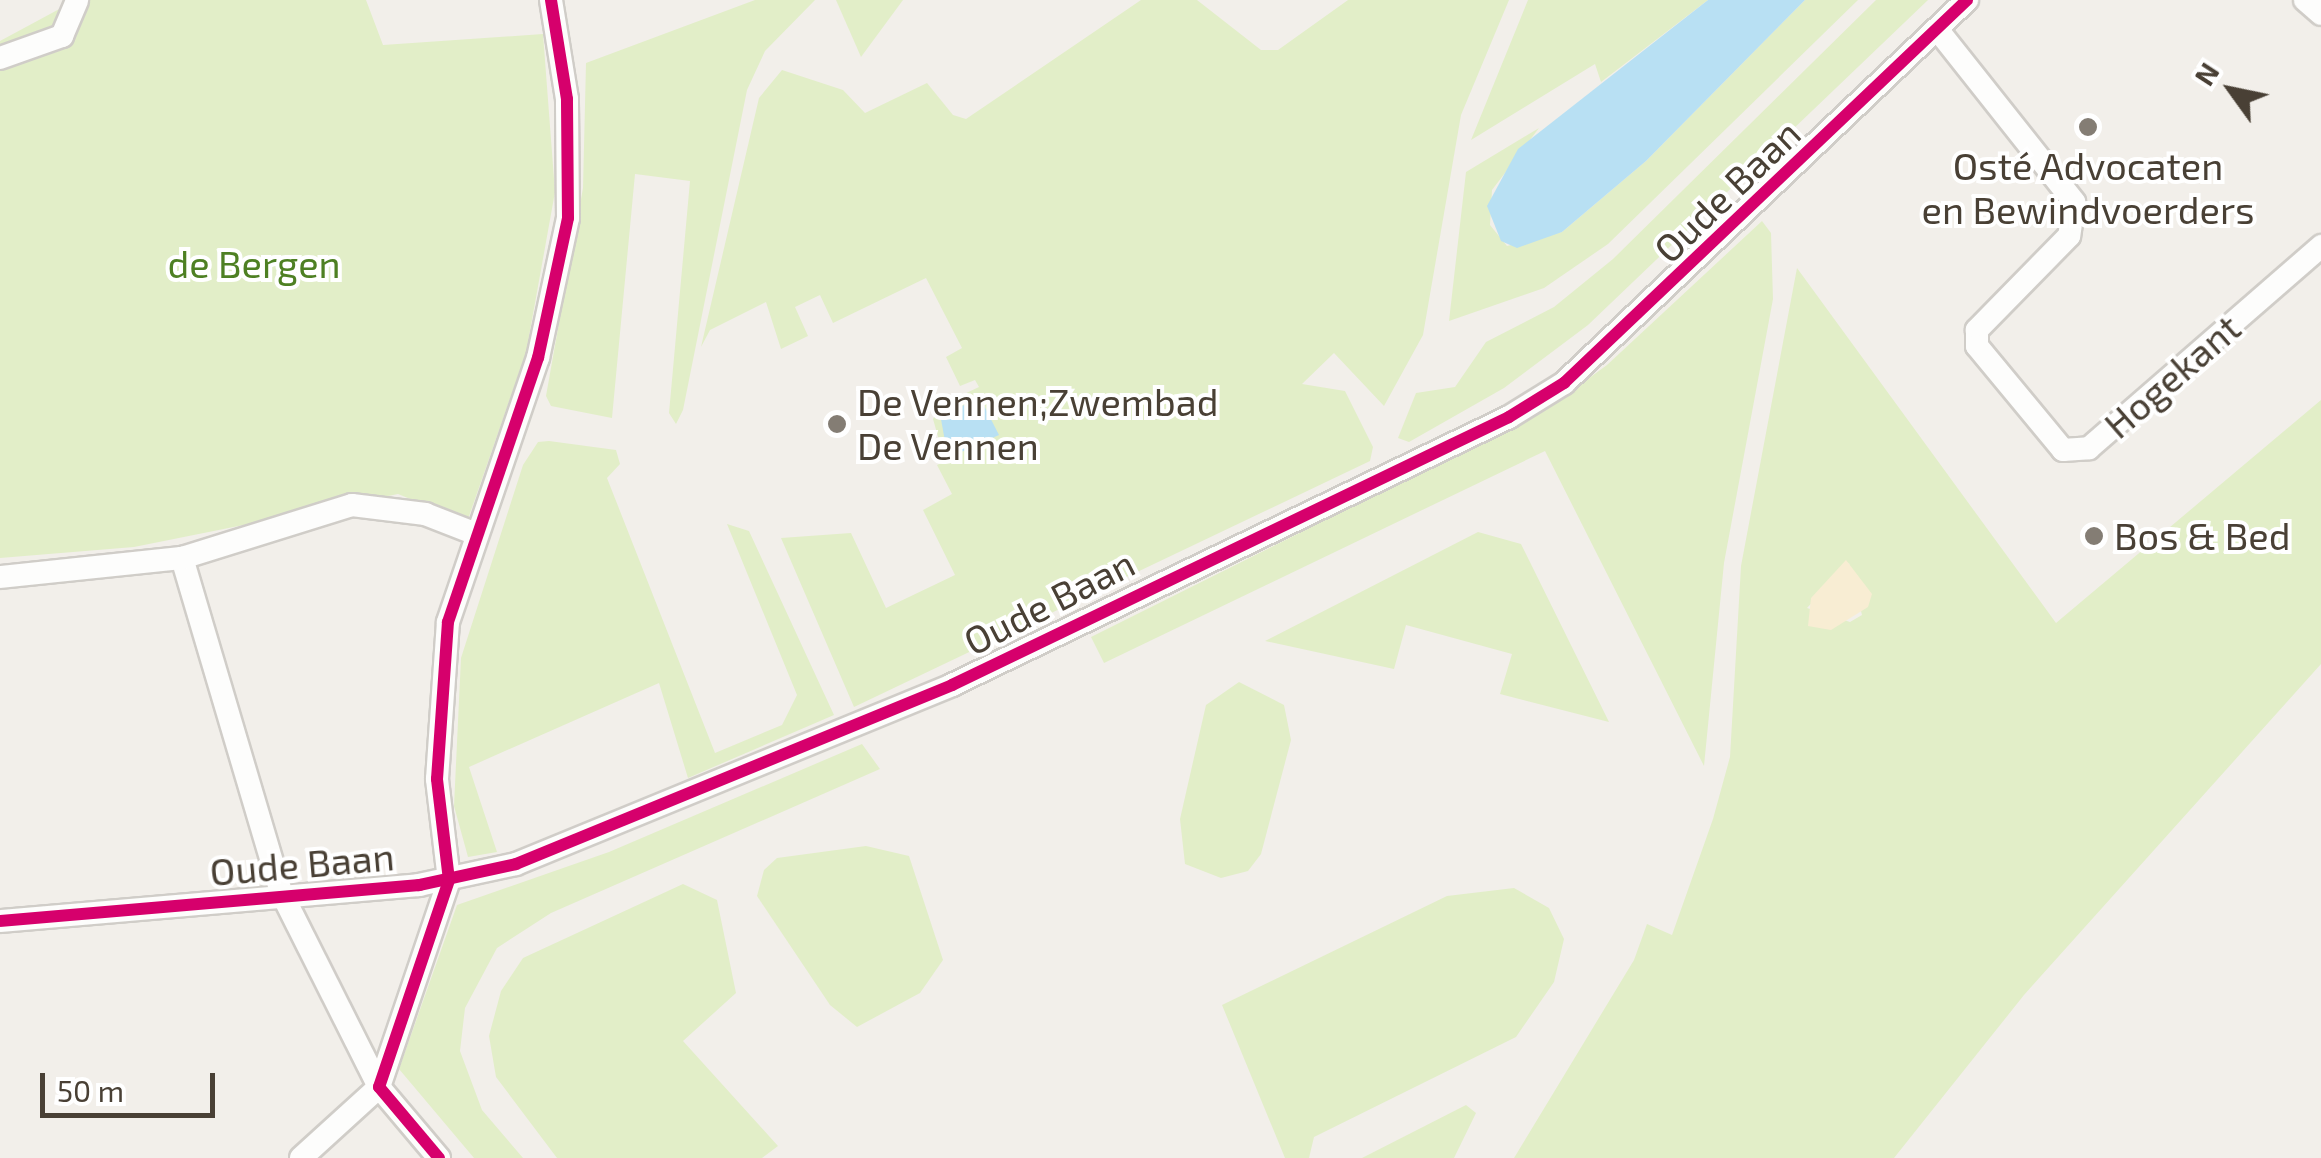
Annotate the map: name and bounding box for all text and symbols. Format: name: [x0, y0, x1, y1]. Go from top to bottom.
north arrow: [2181, 40, 2281, 140]
text: N: [2186, 56, 2226, 91]
street label: Oude Baan: [1645, 110, 1809, 272]
marker: Osté Advocaten en Bewindvoerders: [2077, 116, 2099, 138]
place label: Osté Advocaten en Bewindvoerders: [1922, 143, 2254, 232]
park label: de Bergen: [167, 241, 341, 287]
street label: Hogekant: [2095, 305, 2249, 447]
place label: De Vennen;Zwembad De Vennen: [857, 379, 1219, 468]
marker: De Vennen;Zwembad De Vennen: [826, 413, 848, 435]
place label: Bos & Bed: [2114, 513, 2290, 559]
marker: Bos & Bed: [2083, 525, 2105, 547]
street label: Oude Baan: [956, 540, 1142, 664]
street label: Oude Baan: [208, 833, 396, 895]
scale bar: [45, 1053, 220, 1115]
text: 50 m: [57, 1072, 124, 1108]

